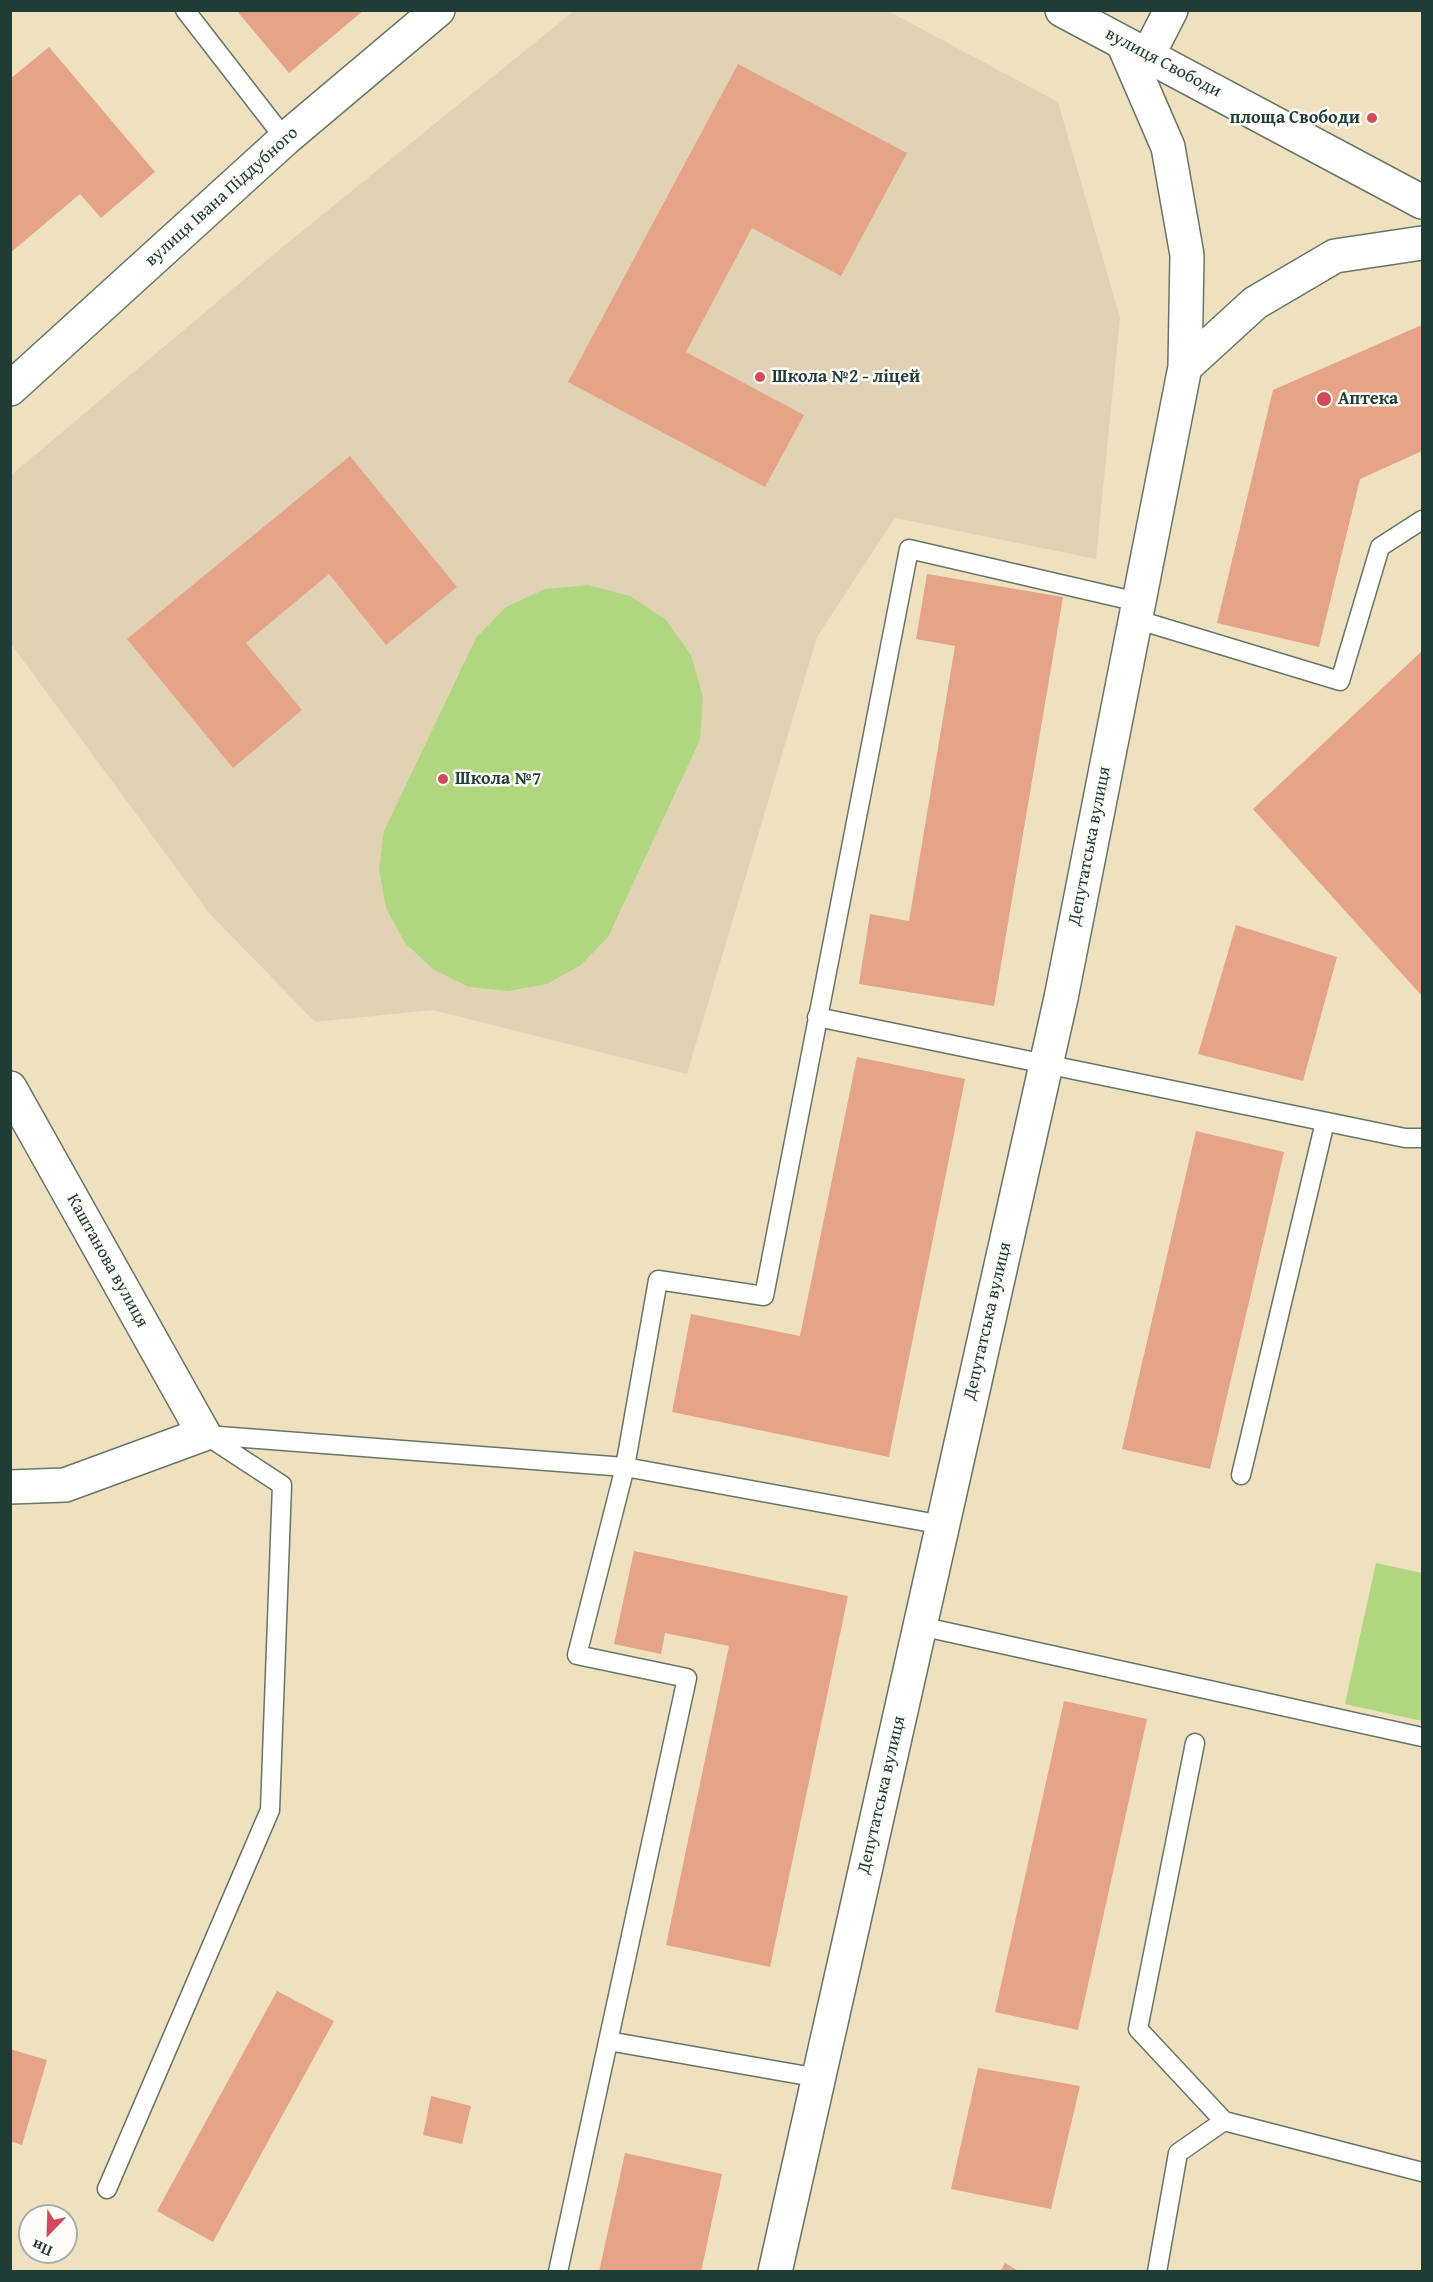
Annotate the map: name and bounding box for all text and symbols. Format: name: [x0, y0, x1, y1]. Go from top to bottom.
street label: вулиця Свободи: [1101, 23, 1225, 103]
place label: площа Свободи: [1230, 107, 1360, 129]
marker: площа Свободи: [1365, 111, 1379, 125]
street label: вулиця Івана Піддубного: [141, 122, 303, 272]
place label: Школа №2 - ліцей: [772, 366, 920, 388]
marker: Школа №2 - ліцей: [753, 370, 767, 384]
place label: Аптека: [1338, 388, 1398, 410]
marker: Аптека: [1315, 390, 1333, 408]
street label: Депутатська вулиця: [1064, 765, 1116, 927]
place label: Школа №7: [455, 768, 541, 790]
marker: Школа №7: [436, 772, 450, 786]
street label: Каштанова вулиця: [61, 1190, 153, 1332]
street label: Депутатська вулиця: [959, 1240, 1017, 1402]
street label: Депутатська вулиця: [853, 1714, 911, 1876]
north arrow: [18, 2204, 78, 2264]
text: Пн: [28, 2234, 56, 2264]

